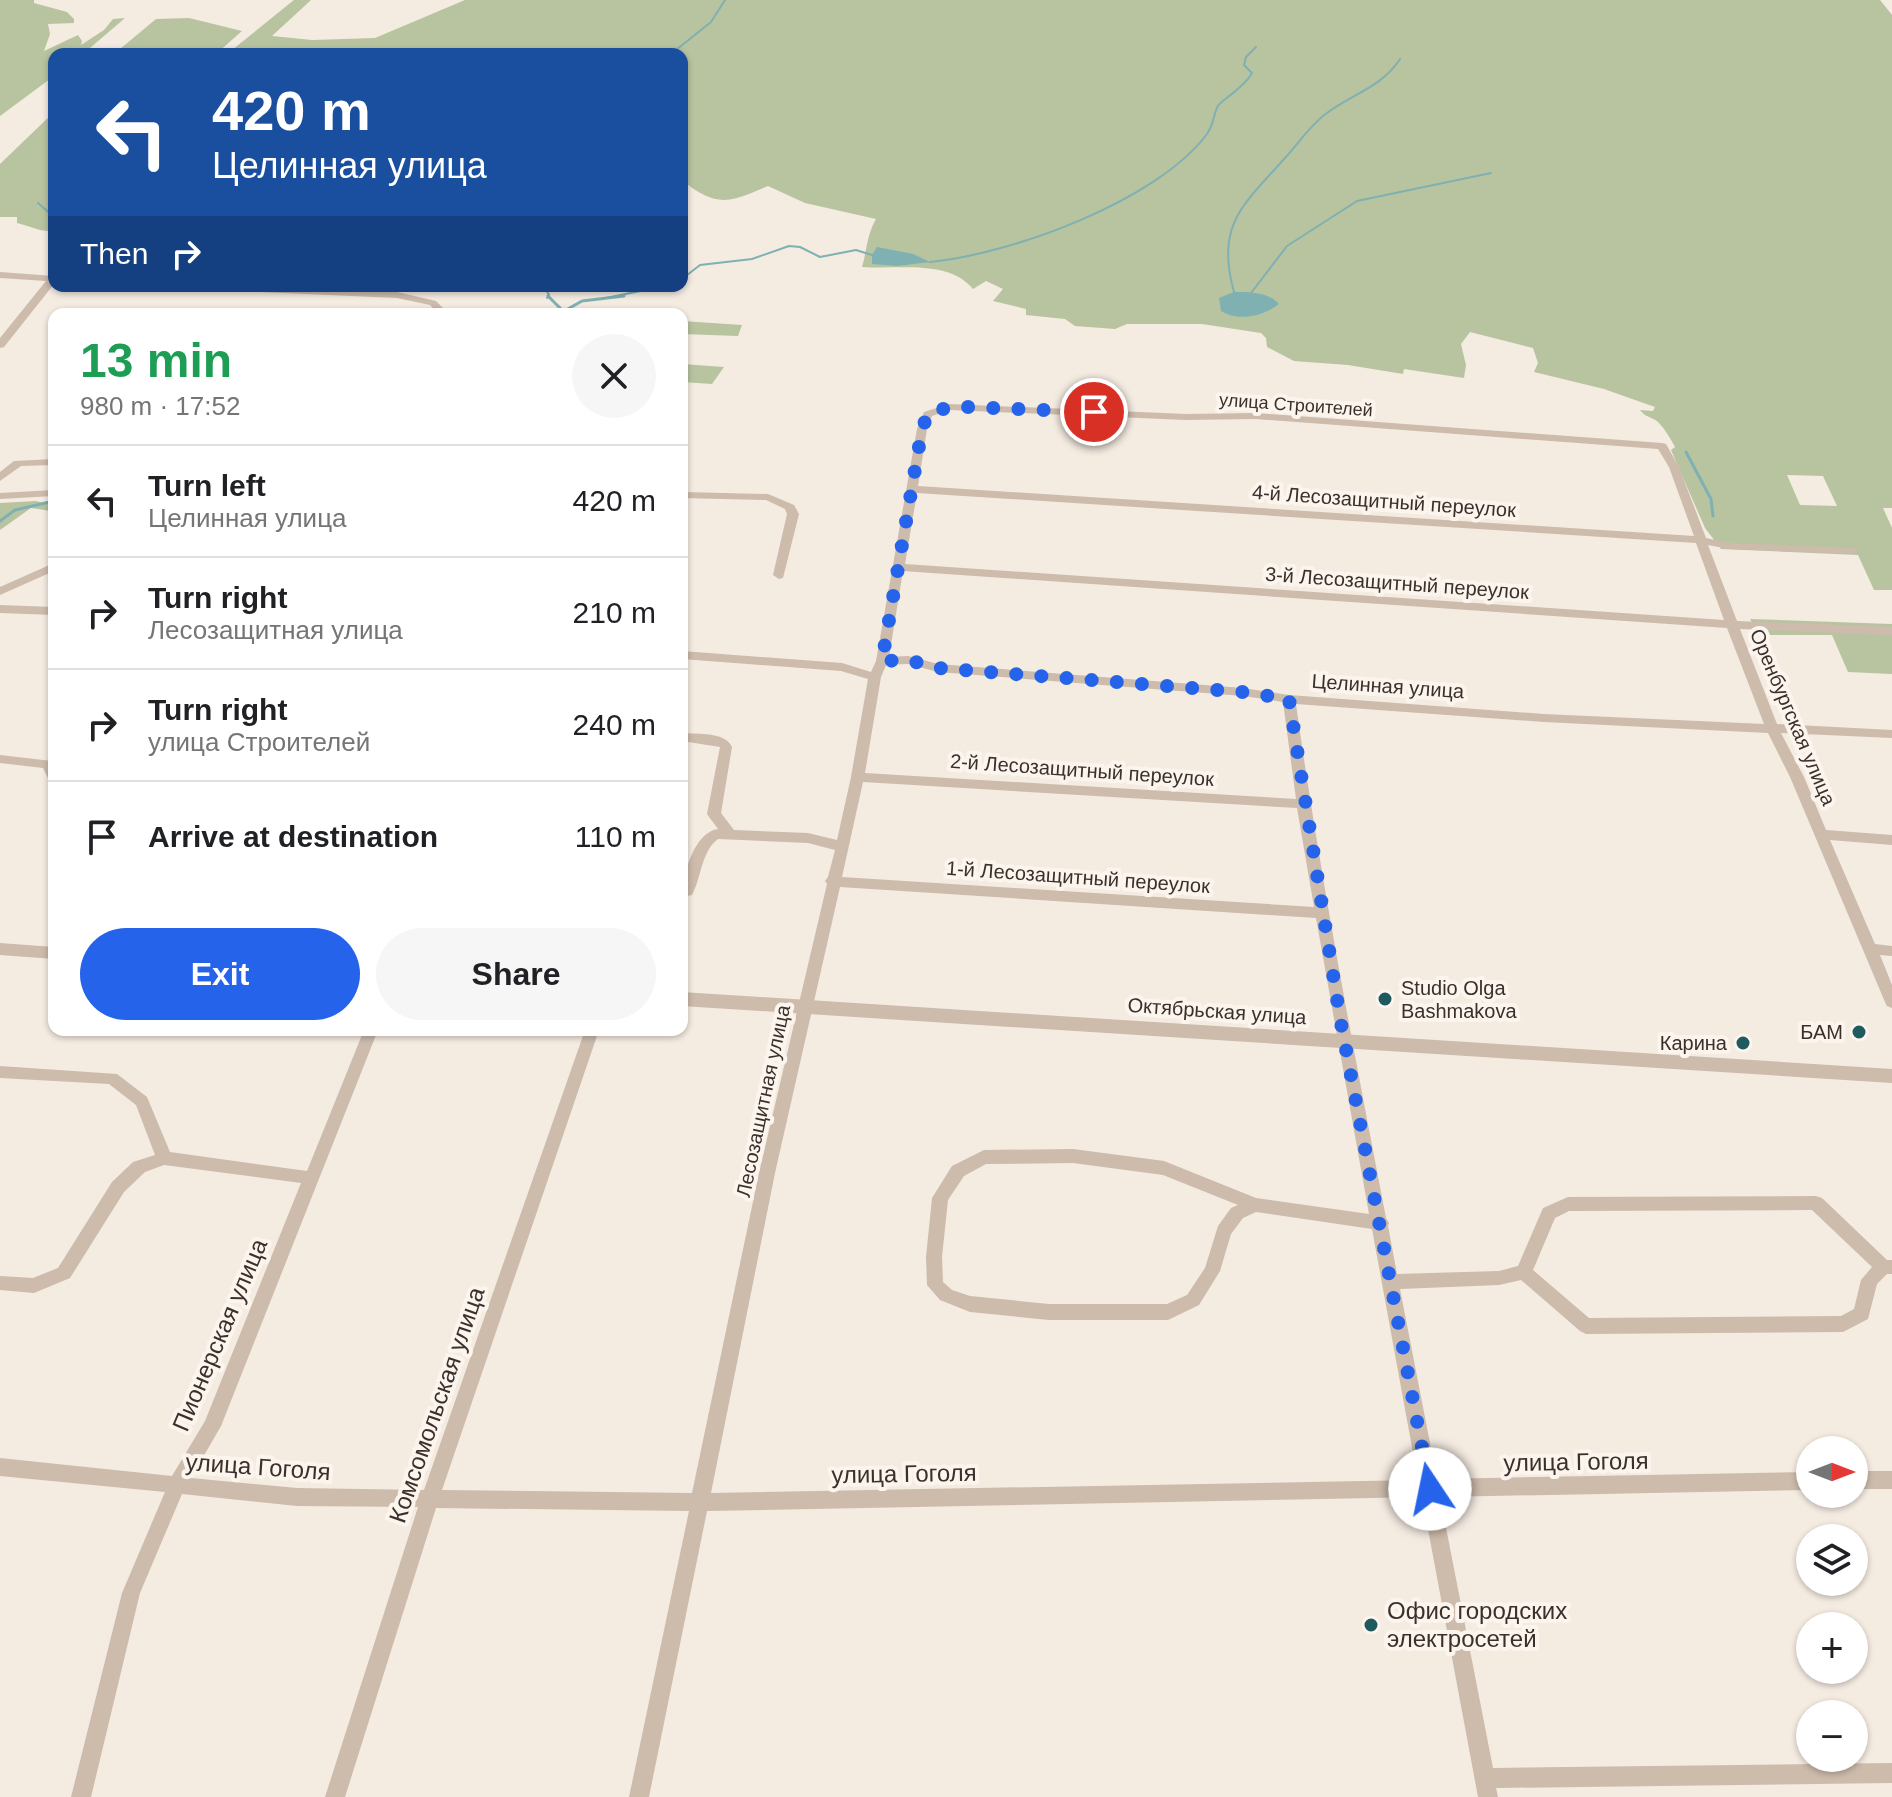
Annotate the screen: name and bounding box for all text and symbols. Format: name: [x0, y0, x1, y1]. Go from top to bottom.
text: 420 m: [212, 79, 371, 142]
icon: left: [80, 80, 184, 184]
text: Целинная улица: [212, 145, 487, 186]
icon: right: [164, 232, 208, 276]
text: Then: [80, 237, 148, 270]
text: 13 min: [80, 334, 232, 387]
button: close: [572, 334, 656, 418]
pin: [1060, 378, 1128, 446]
icon: arrive: [1072, 390, 1116, 434]
street label: улица Строителей: [1219, 390, 1373, 420]
text: 980 m · 17:52: [80, 391, 240, 421]
text: Turn left: [148, 469, 266, 502]
icon: left: [80, 479, 124, 523]
street label: 4-й Лесозащитный переулок: [1251, 481, 1517, 521]
text: 420 m: [573, 484, 656, 517]
text: Целинная улица: [148, 503, 346, 533]
street label: 3-й Лесозащитный переулок: [1264, 563, 1530, 603]
text: Turn right: [148, 581, 287, 614]
icon: right: [80, 591, 124, 635]
text: 210 m: [573, 596, 656, 629]
text: Лесозащитная улица: [148, 615, 403, 645]
street label: Оренбургская улица: [1746, 626, 1840, 809]
street label: Целинная улица: [1311, 670, 1466, 702]
text: Turn right: [148, 693, 287, 726]
icon: right: [80, 703, 124, 747]
text: 240 m: [573, 708, 656, 741]
text: улица Строителей: [148, 727, 370, 757]
street label: 2-й Лесозащитный переулок: [949, 750, 1215, 790]
icon: arrive: [80, 815, 124, 859]
text: Arrive at destination: [148, 820, 438, 853]
text: 110 m: [575, 820, 656, 853]
street label: 1-й Лесозащитный переулок: [945, 857, 1211, 897]
button: Exit: [80, 928, 360, 1020]
button: Share: [376, 928, 656, 1020]
place label: Studio Olga Bashmakova: [1401, 977, 1517, 1022]
marker: Studio Olga Bashmakova: [1376, 990, 1394, 1008]
street label: Октябрьская улица: [1127, 994, 1308, 1028]
street label: Лесозащитная улица: [732, 1002, 794, 1199]
place label: БАМ: [1800, 1021, 1843, 1043]
marker: БАМ: [1850, 1023, 1868, 1041]
place label: Карина: [1660, 1032, 1728, 1054]
marker: Карина: [1734, 1034, 1752, 1052]
street label: Пионерская улица: [167, 1234, 272, 1435]
street label: Комсомольская улица: [384, 1283, 490, 1526]
north arrow: [1796, 1436, 1868, 1508]
map controls: [1796, 1436, 1868, 1772]
position arrow: [1388, 1447, 1472, 1531]
street label: улица Гоголя: [1503, 1447, 1649, 1476]
street label: улица Гоголя: [185, 1448, 332, 1485]
street label: улица Гоголя: [831, 1459, 977, 1488]
button: layers: [1796, 1524, 1868, 1596]
place label: Офис городских электросетей: [1387, 1597, 1567, 1652]
button: +: [1796, 1612, 1868, 1684]
marker: Офис городских электросетей: [1362, 1616, 1380, 1634]
button: −: [1796, 1700, 1868, 1772]

